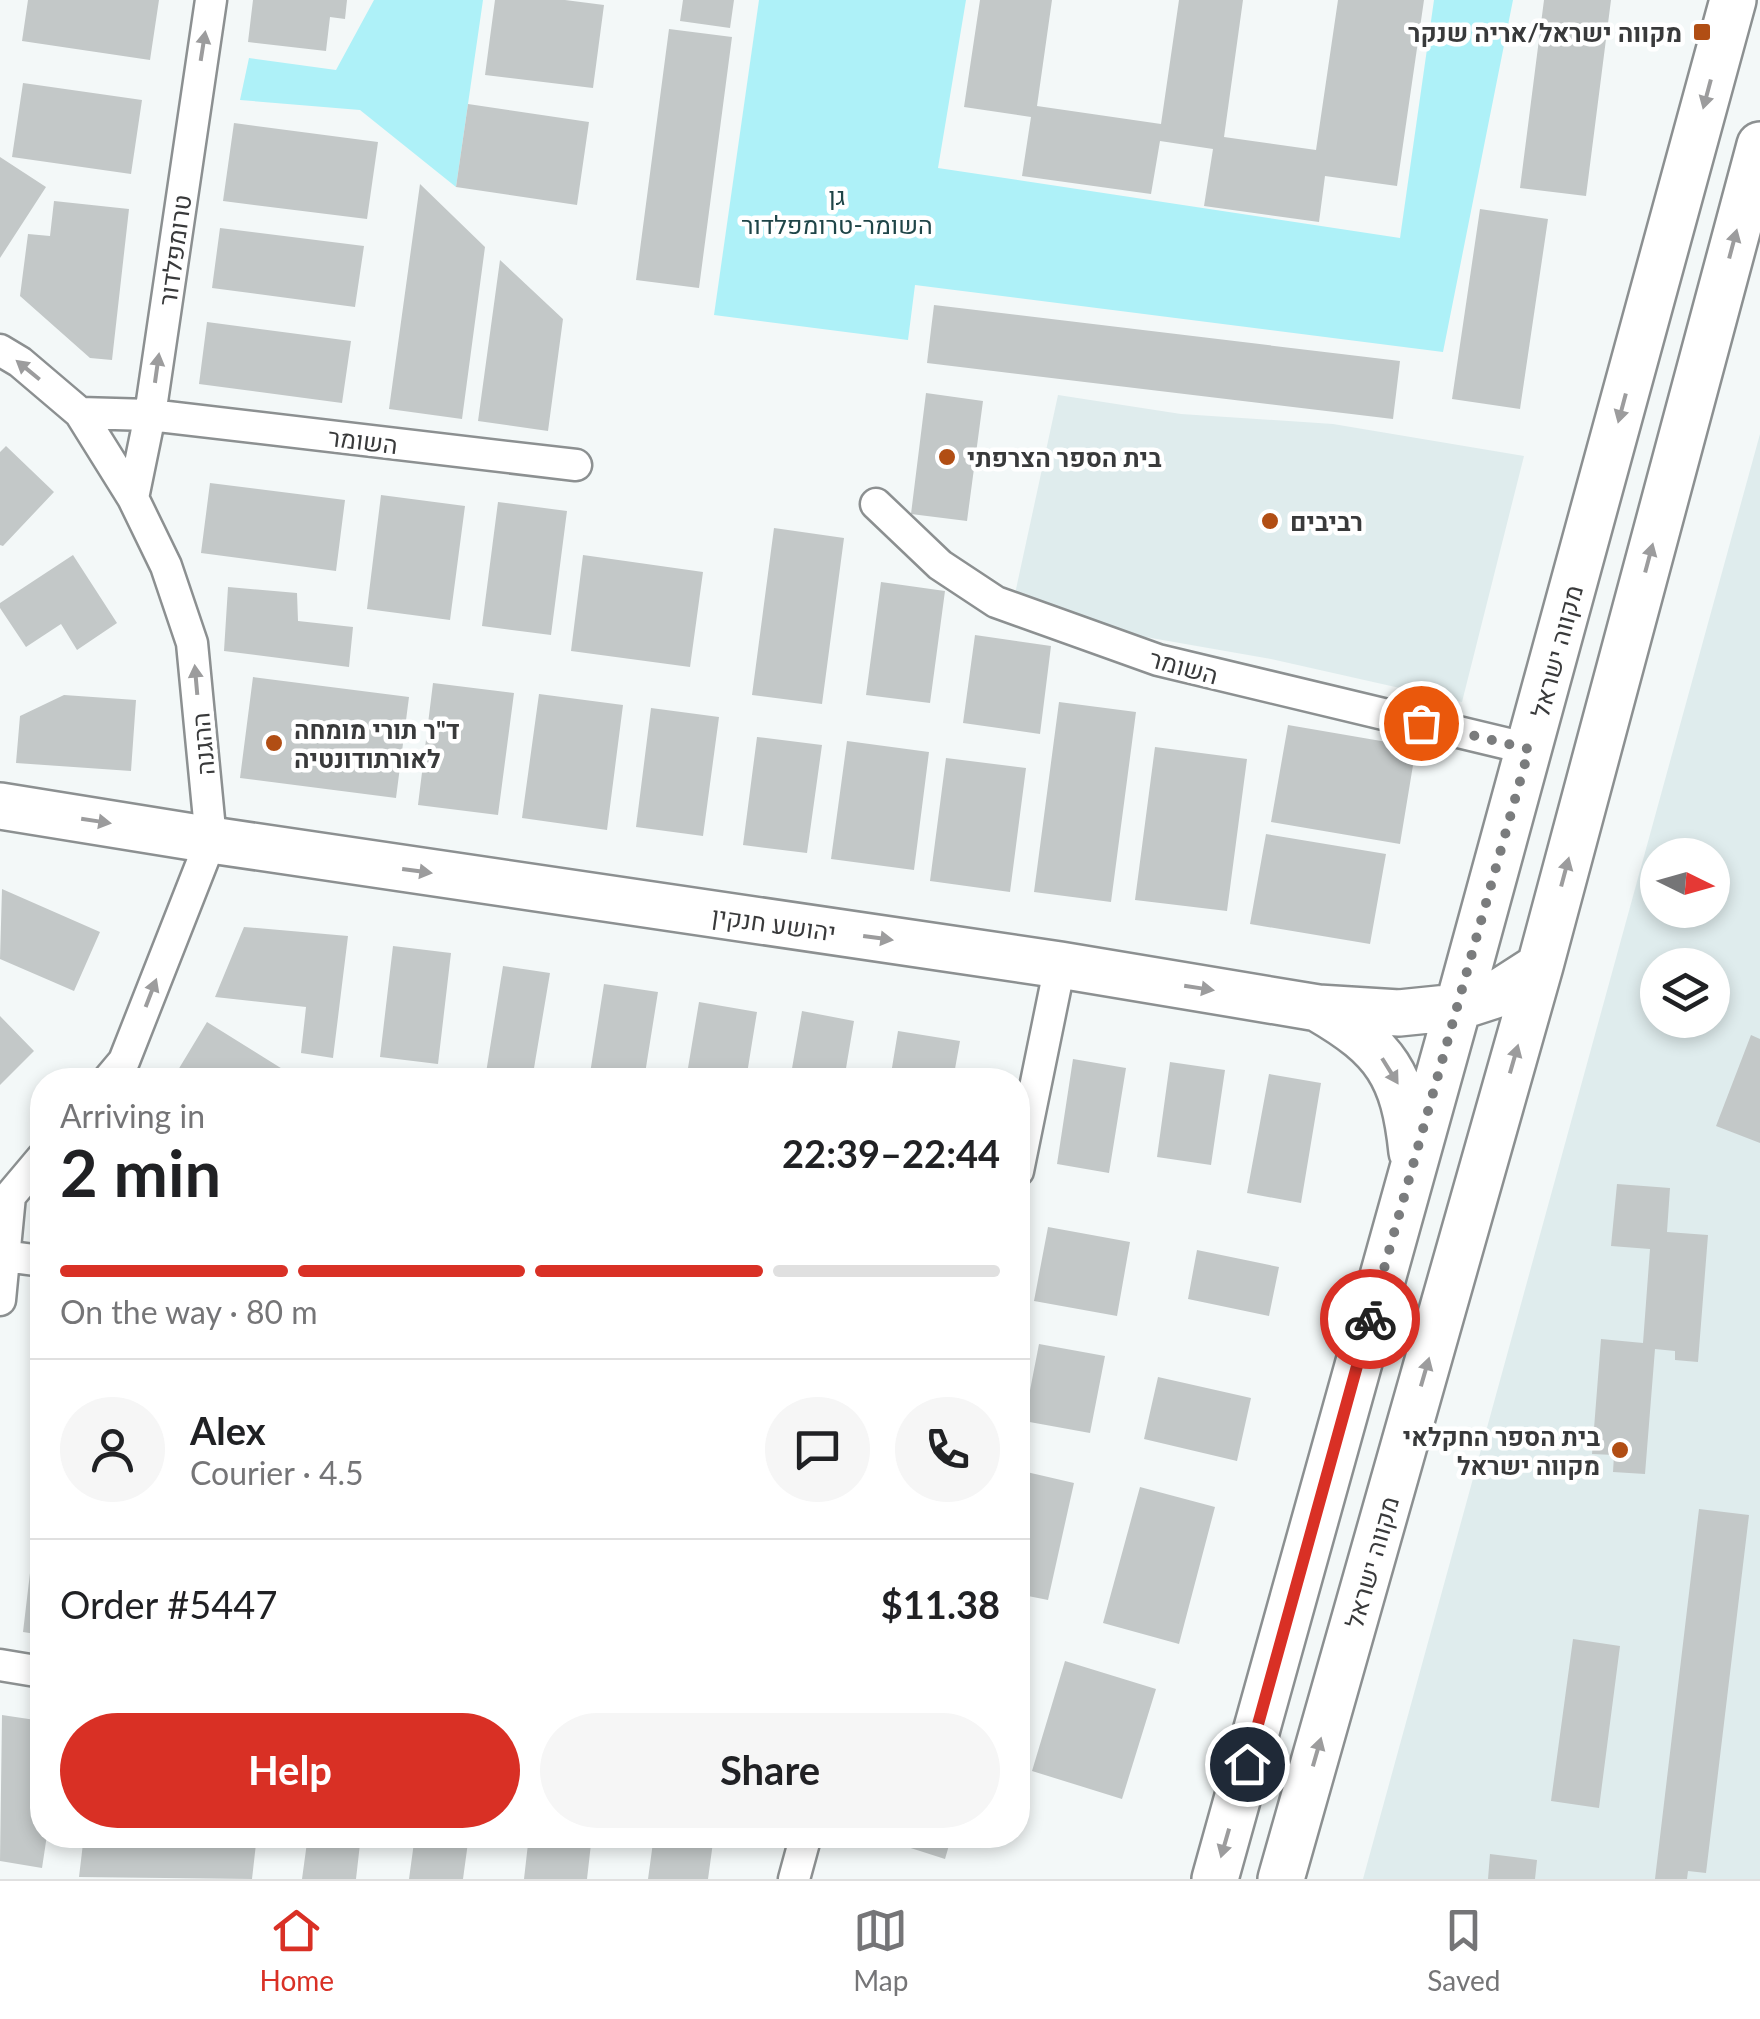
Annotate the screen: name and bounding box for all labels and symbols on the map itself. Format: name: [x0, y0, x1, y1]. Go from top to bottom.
place label: מקווה ישראל/אריה שנקר: [1408, 17, 1682, 47]
marker: מקווה ישראל/אריה שנקר: [1691, 21, 1713, 43]
one-way arrow: [196, 30, 212, 62]
one-way arrow: [1699, 79, 1715, 110]
park label: גן השומר-טרומפלדור: [741, 180, 933, 239]
street label: טרומפלדור: [151, 192, 197, 308]
one-way arrow: [1726, 228, 1742, 259]
one-way arrow: [149, 352, 165, 383]
one-way arrow: [16, 360, 41, 381]
one-way arrow: [1614, 393, 1629, 423]
street label: השומר: [326, 421, 400, 459]
place label: בית הספר הצרפתי: [967, 442, 1162, 472]
marker: בית הספר הצרפתי: [936, 446, 958, 468]
place label: רביבים: [1290, 506, 1363, 536]
marker: רביבים: [1259, 510, 1281, 532]
one-way arrow: [1642, 542, 1658, 573]
street label: מקווה ישראל: [1524, 582, 1588, 720]
street label: השומר: [1146, 642, 1222, 690]
one-way arrow: [187, 664, 203, 696]
pin: [1379, 681, 1464, 766]
street label: ההגנה: [184, 711, 220, 777]
place label: ד"ר תורי מומחה לאורתודונטיה: [294, 714, 460, 773]
marker: ד"ר תורי מומחה לאורתודונטיה: [263, 732, 285, 754]
one-way arrow: [81, 814, 113, 830]
north arrow: [1640, 838, 1730, 928]
one-way arrow: [1558, 856, 1574, 887]
one-way arrow: [402, 863, 434, 879]
street label: יהושע חנקין: [710, 899, 838, 947]
one-way arrow: [862, 931, 894, 947]
one-way arrow: [143, 978, 159, 1008]
one-way arrow: [1183, 981, 1215, 996]
one-way arrow: [1506, 1043, 1522, 1074]
one-way arrow: [1381, 1057, 1398, 1085]
courier: [1320, 1269, 1420, 1369]
one-way arrow: [1418, 1356, 1433, 1386]
place label: בית הספר החקלאי מקווה ישראל: [1403, 1421, 1600, 1480]
marker: בית הספר החקלאי מקווה ישראל: [1609, 1439, 1631, 1461]
street label: מקווה ישראל: [1338, 1493, 1404, 1631]
pin: [1205, 1722, 1290, 1807]
one-way arrow: [1310, 1736, 1325, 1766]
one-way arrow: [1217, 1828, 1232, 1859]

